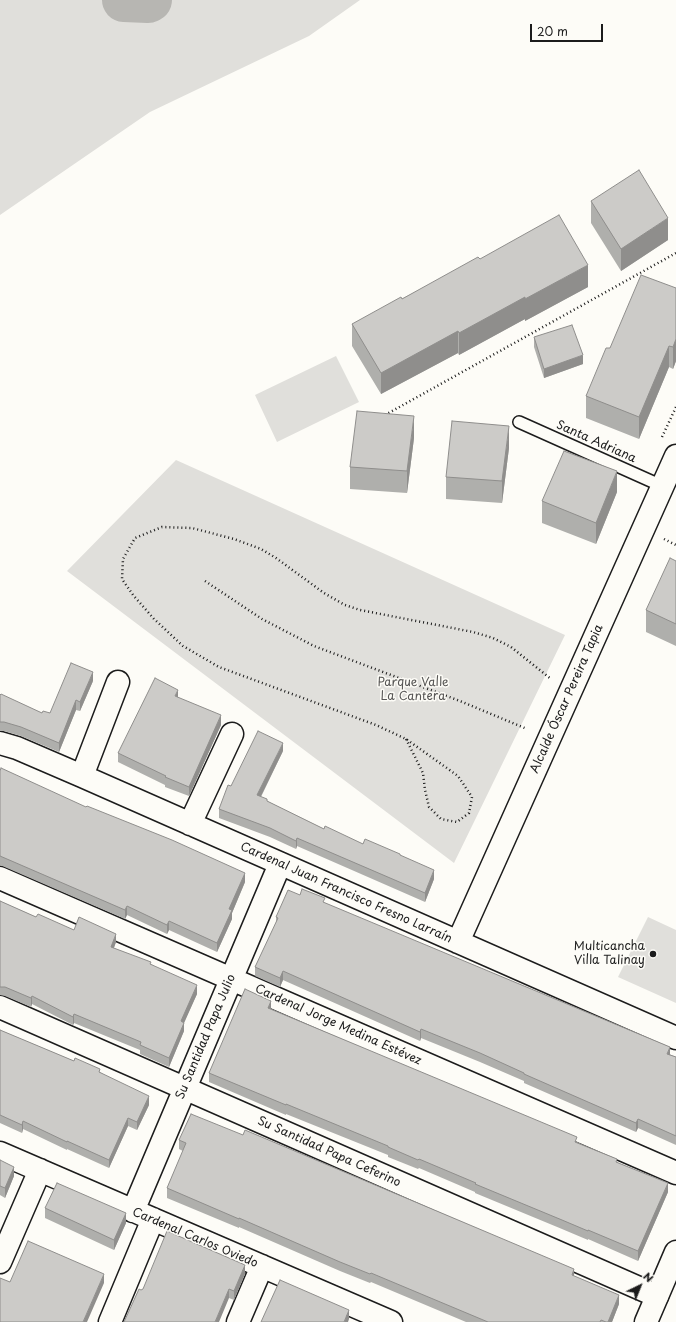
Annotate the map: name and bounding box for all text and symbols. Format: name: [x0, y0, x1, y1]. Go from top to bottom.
scale bar: [532, 16, 605, 42]
text: 20 m: [537, 22, 568, 40]
street label: Santa Adriana: [554, 418, 638, 466]
street label: Alcalde Óscar Pereira Tapia: [528, 622, 606, 776]
park label: Parque Valle La Cantera: [377, 676, 449, 704]
street label: Cardenal Juan Francisco Fresno Larraín: [238, 840, 454, 946]
place label: Multicancha Villa Talinay: [574, 940, 645, 968]
marker: Multicancha Villa Talinay: [648, 949, 658, 959]
street label: Su Santidad Papa Julio: [173, 972, 239, 1102]
street label: Cardenal Jorge Medina Estévez: [253, 982, 423, 1068]
street label: Su Santidad Papa Ceferino: [255, 1114, 403, 1190]
street label: Cardenal Carlos Oviedo: [130, 1205, 260, 1271]
north arrow: [620, 1266, 660, 1306]
text: N: [640, 1268, 658, 1286]

